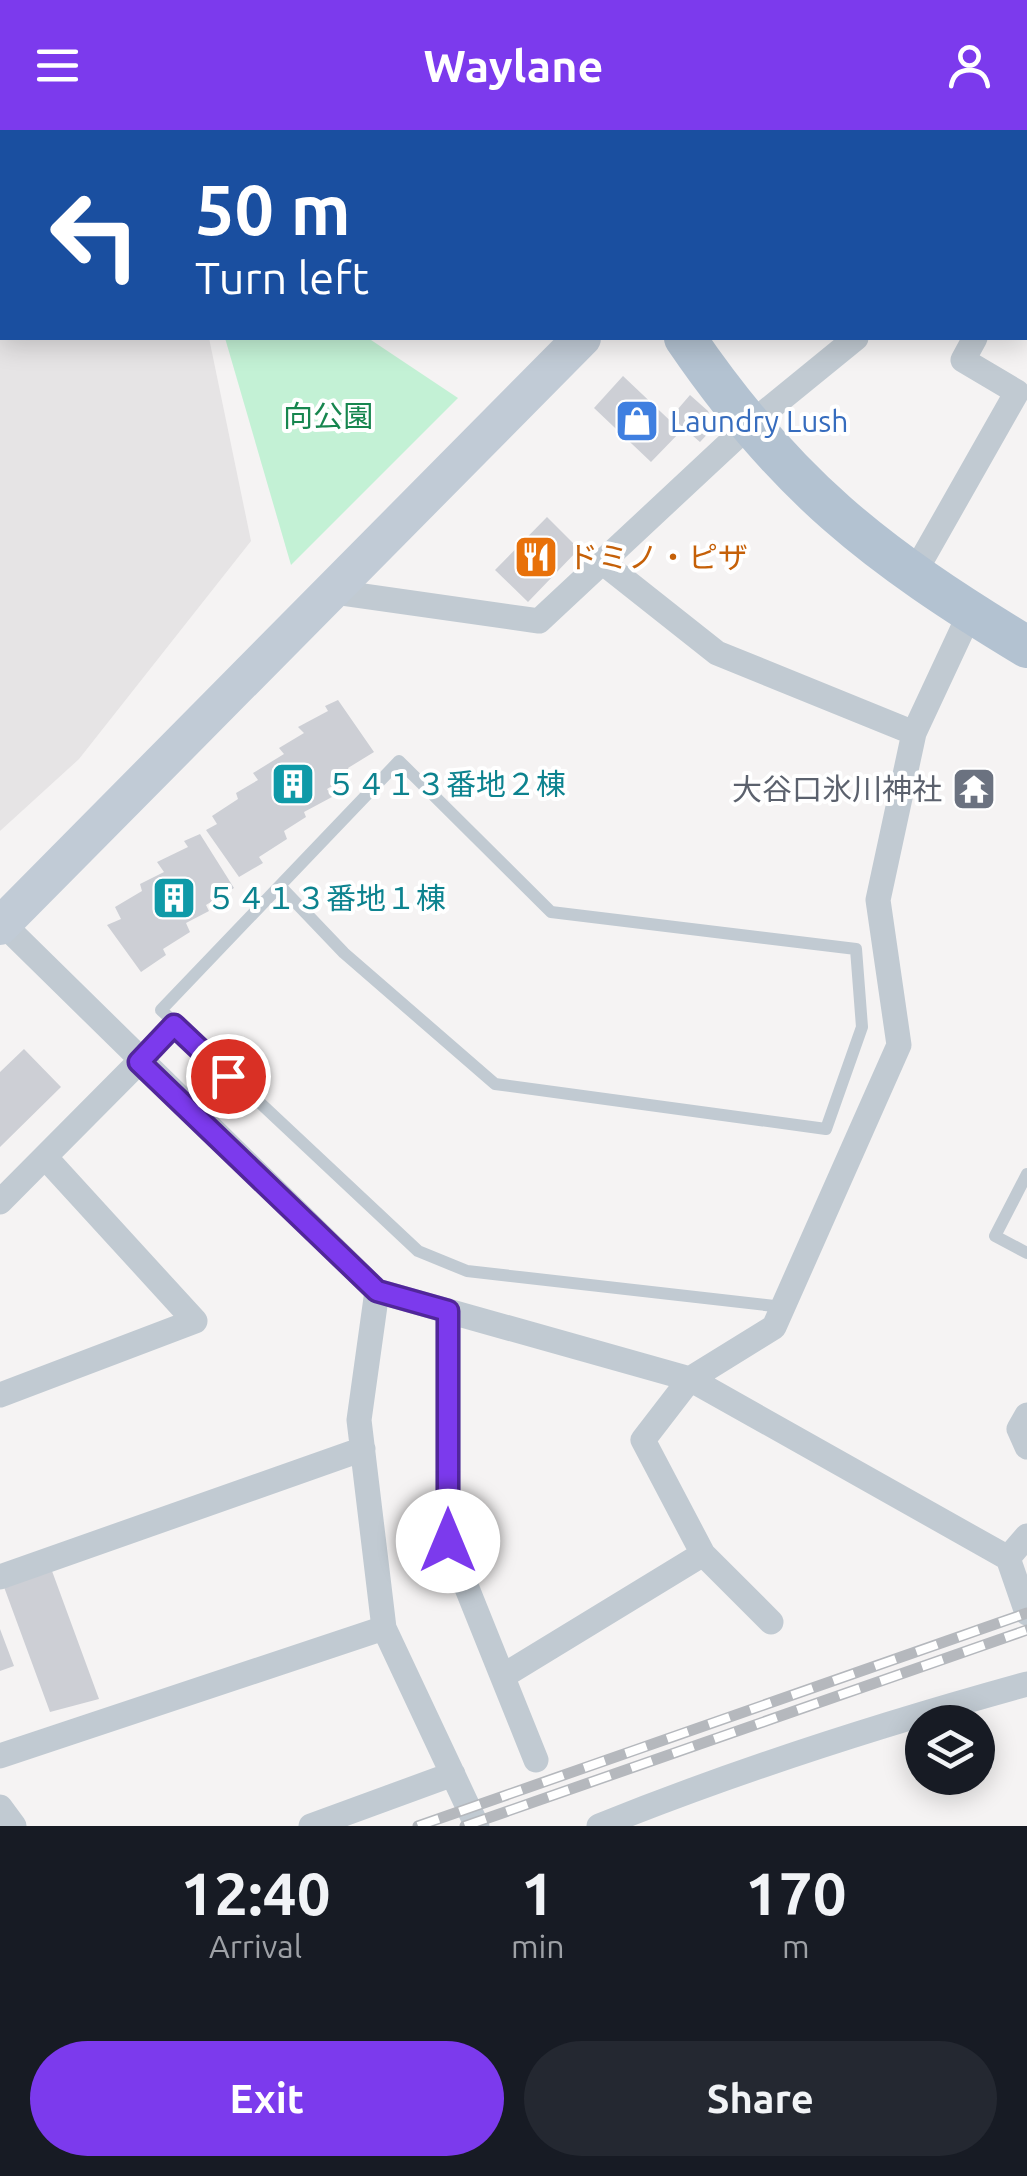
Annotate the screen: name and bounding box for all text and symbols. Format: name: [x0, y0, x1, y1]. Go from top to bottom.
icon: menu: [30, 38, 85, 93]
icon: person: [942, 38, 997, 93]
text: Waylane: [424, 40, 603, 91]
icon: left: [30, 170, 160, 300]
text: 50 m: [195, 170, 351, 248]
text: Turn left: [195, 252, 369, 303]
shop icon: Laundry Lush: [614, 398, 660, 444]
park label: 向公園: [283, 399, 373, 433]
place label: Laundry Lush: [670, 404, 848, 438]
restaurant icon: ドミノ・ピザ: [513, 534, 559, 580]
place label: ドミノ・ピザ: [568, 540, 748, 574]
building icon: ５４１３番地２棟: [270, 761, 316, 807]
temple icon: 大谷口氷川神社: [951, 766, 997, 812]
place label: ５４１３番地２棟: [326, 767, 566, 801]
place label: 大谷口氷川神社: [732, 772, 942, 806]
building icon: ５４１３番地１棟: [151, 875, 197, 921]
place label: ５４１３番地１棟: [206, 881, 446, 915]
pin: [186, 1034, 271, 1119]
icon: arrive: [201, 1049, 256, 1104]
position arrow: [396, 1489, 500, 1593]
map controls: [905, 1705, 995, 1795]
button: layers: [905, 1705, 995, 1795]
text: 12:40: [180, 1859, 331, 1926]
text: 1: [521, 1859, 555, 1926]
text: 170: [745, 1859, 847, 1926]
text: Arrival: [209, 1928, 302, 1964]
text: min: [511, 1928, 565, 1964]
text: m: [782, 1928, 810, 1964]
button: Exit: [30, 2041, 504, 2156]
button: Share: [524, 2041, 997, 2156]

